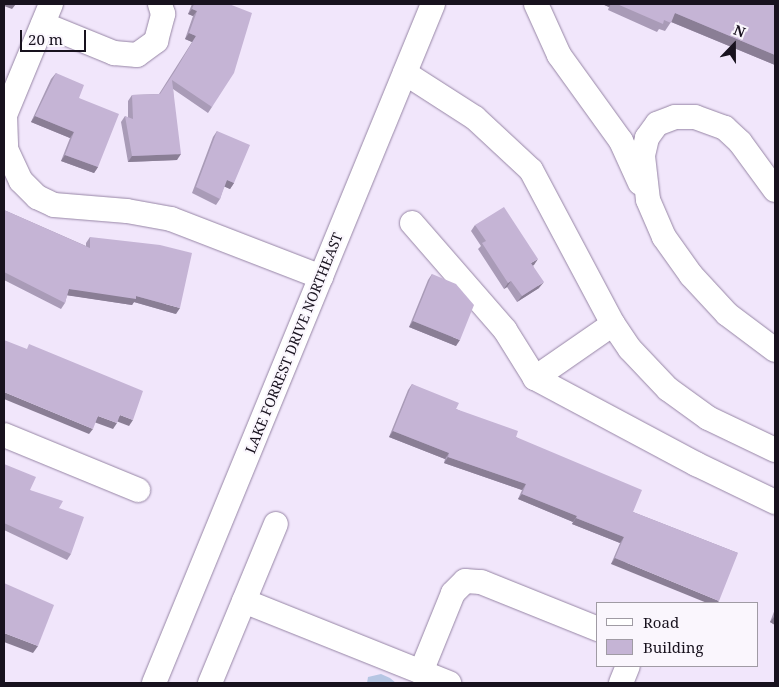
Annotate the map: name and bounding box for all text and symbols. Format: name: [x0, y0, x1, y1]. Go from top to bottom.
scale bar: [22, 20, 89, 52]
north arrow: [709, 20, 759, 70]
text: N: [731, 20, 748, 42]
text: 20 m: [28, 29, 63, 49]
street label: LAKE FORREST DRIVE NORTHEAST: [242, 230, 346, 456]
legend: [596, 602, 759, 667]
text: Road: [643, 612, 679, 632]
text: Building: [643, 637, 704, 657]

